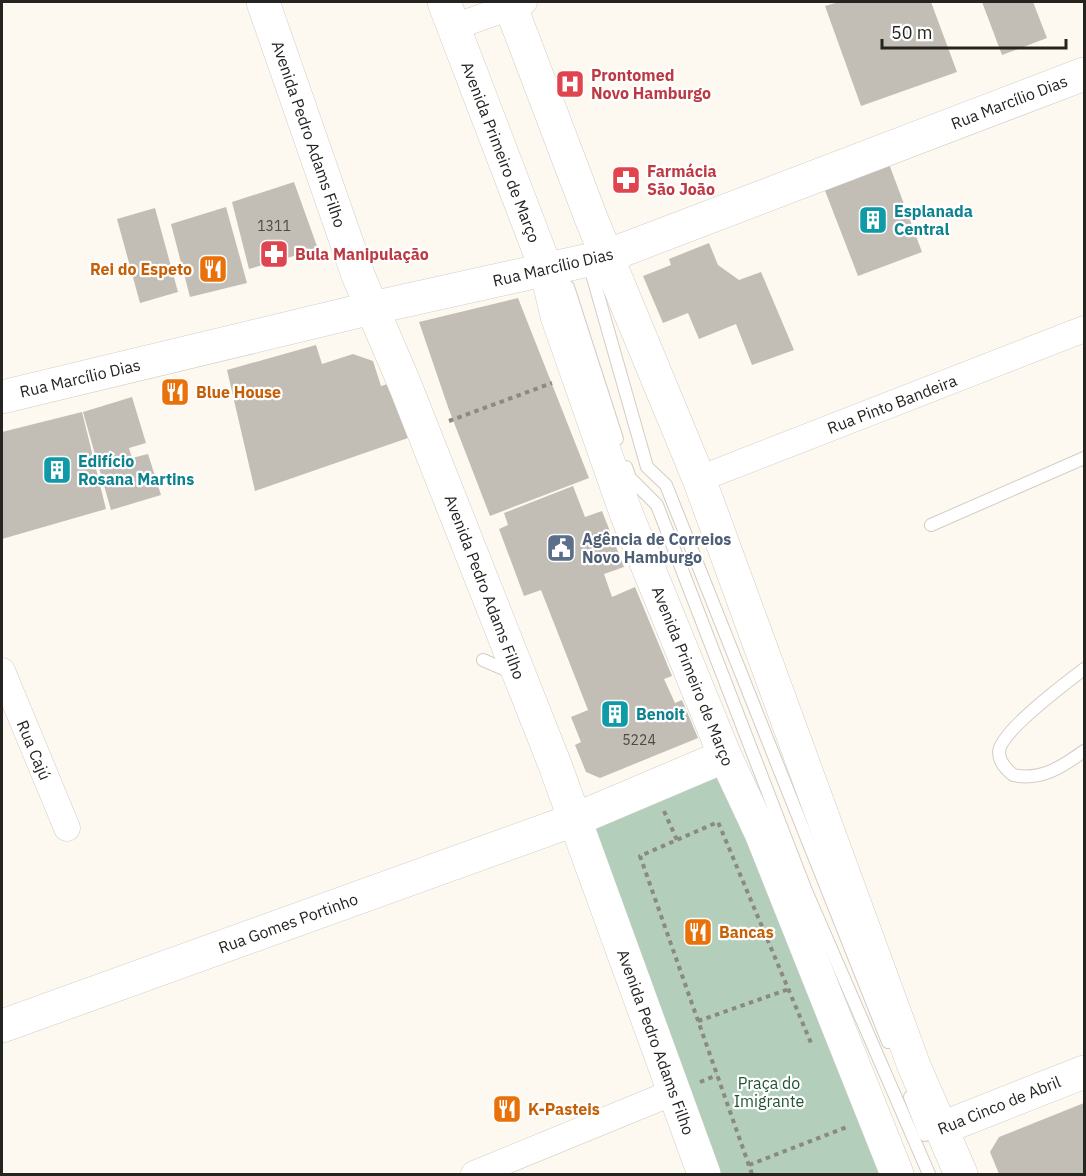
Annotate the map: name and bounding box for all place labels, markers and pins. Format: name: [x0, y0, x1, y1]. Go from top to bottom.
place label: Prontomed Novo Hamburgo: [591, 65, 711, 103]
hospital icon: Prontomed Novo Hamburgo: [554, 68, 586, 100]
place label: Farmácia São João: [647, 161, 717, 199]
pharmacy icon: Farmácia São João: [610, 164, 642, 196]
place label: Esplanada Central: [894, 201, 973, 239]
building icon: Esplanada Central: [857, 204, 889, 236]
pharmacy icon: Bula Manipulação: [258, 238, 290, 270]
place label: Bula Manipulação: [295, 244, 429, 264]
restaurant icon: Rei do Espeto: [197, 253, 229, 285]
place label: Rei do Espeto: [90, 259, 192, 279]
restaurant icon: Blue House: [159, 376, 191, 408]
place label: Blue House: [196, 382, 281, 402]
place label: Edifício Rosana Martins: [78, 451, 194, 489]
building icon: Edifício Rosana Martins: [41, 454, 73, 486]
place label: Agência de Correios Novo Hamburgo: [582, 529, 731, 567]
public building icon: Agência de Correios Novo Hamburgo: [545, 532, 577, 564]
building icon: Benoit: [599, 698, 631, 730]
place label: Benoit: [636, 704, 685, 724]
restaurant icon: Bancas: [682, 916, 714, 948]
place label: Bancas: [719, 922, 774, 942]
restaurant icon: K-Pasteis: [491, 1093, 523, 1125]
place label: K-Pasteis: [528, 1099, 600, 1119]

